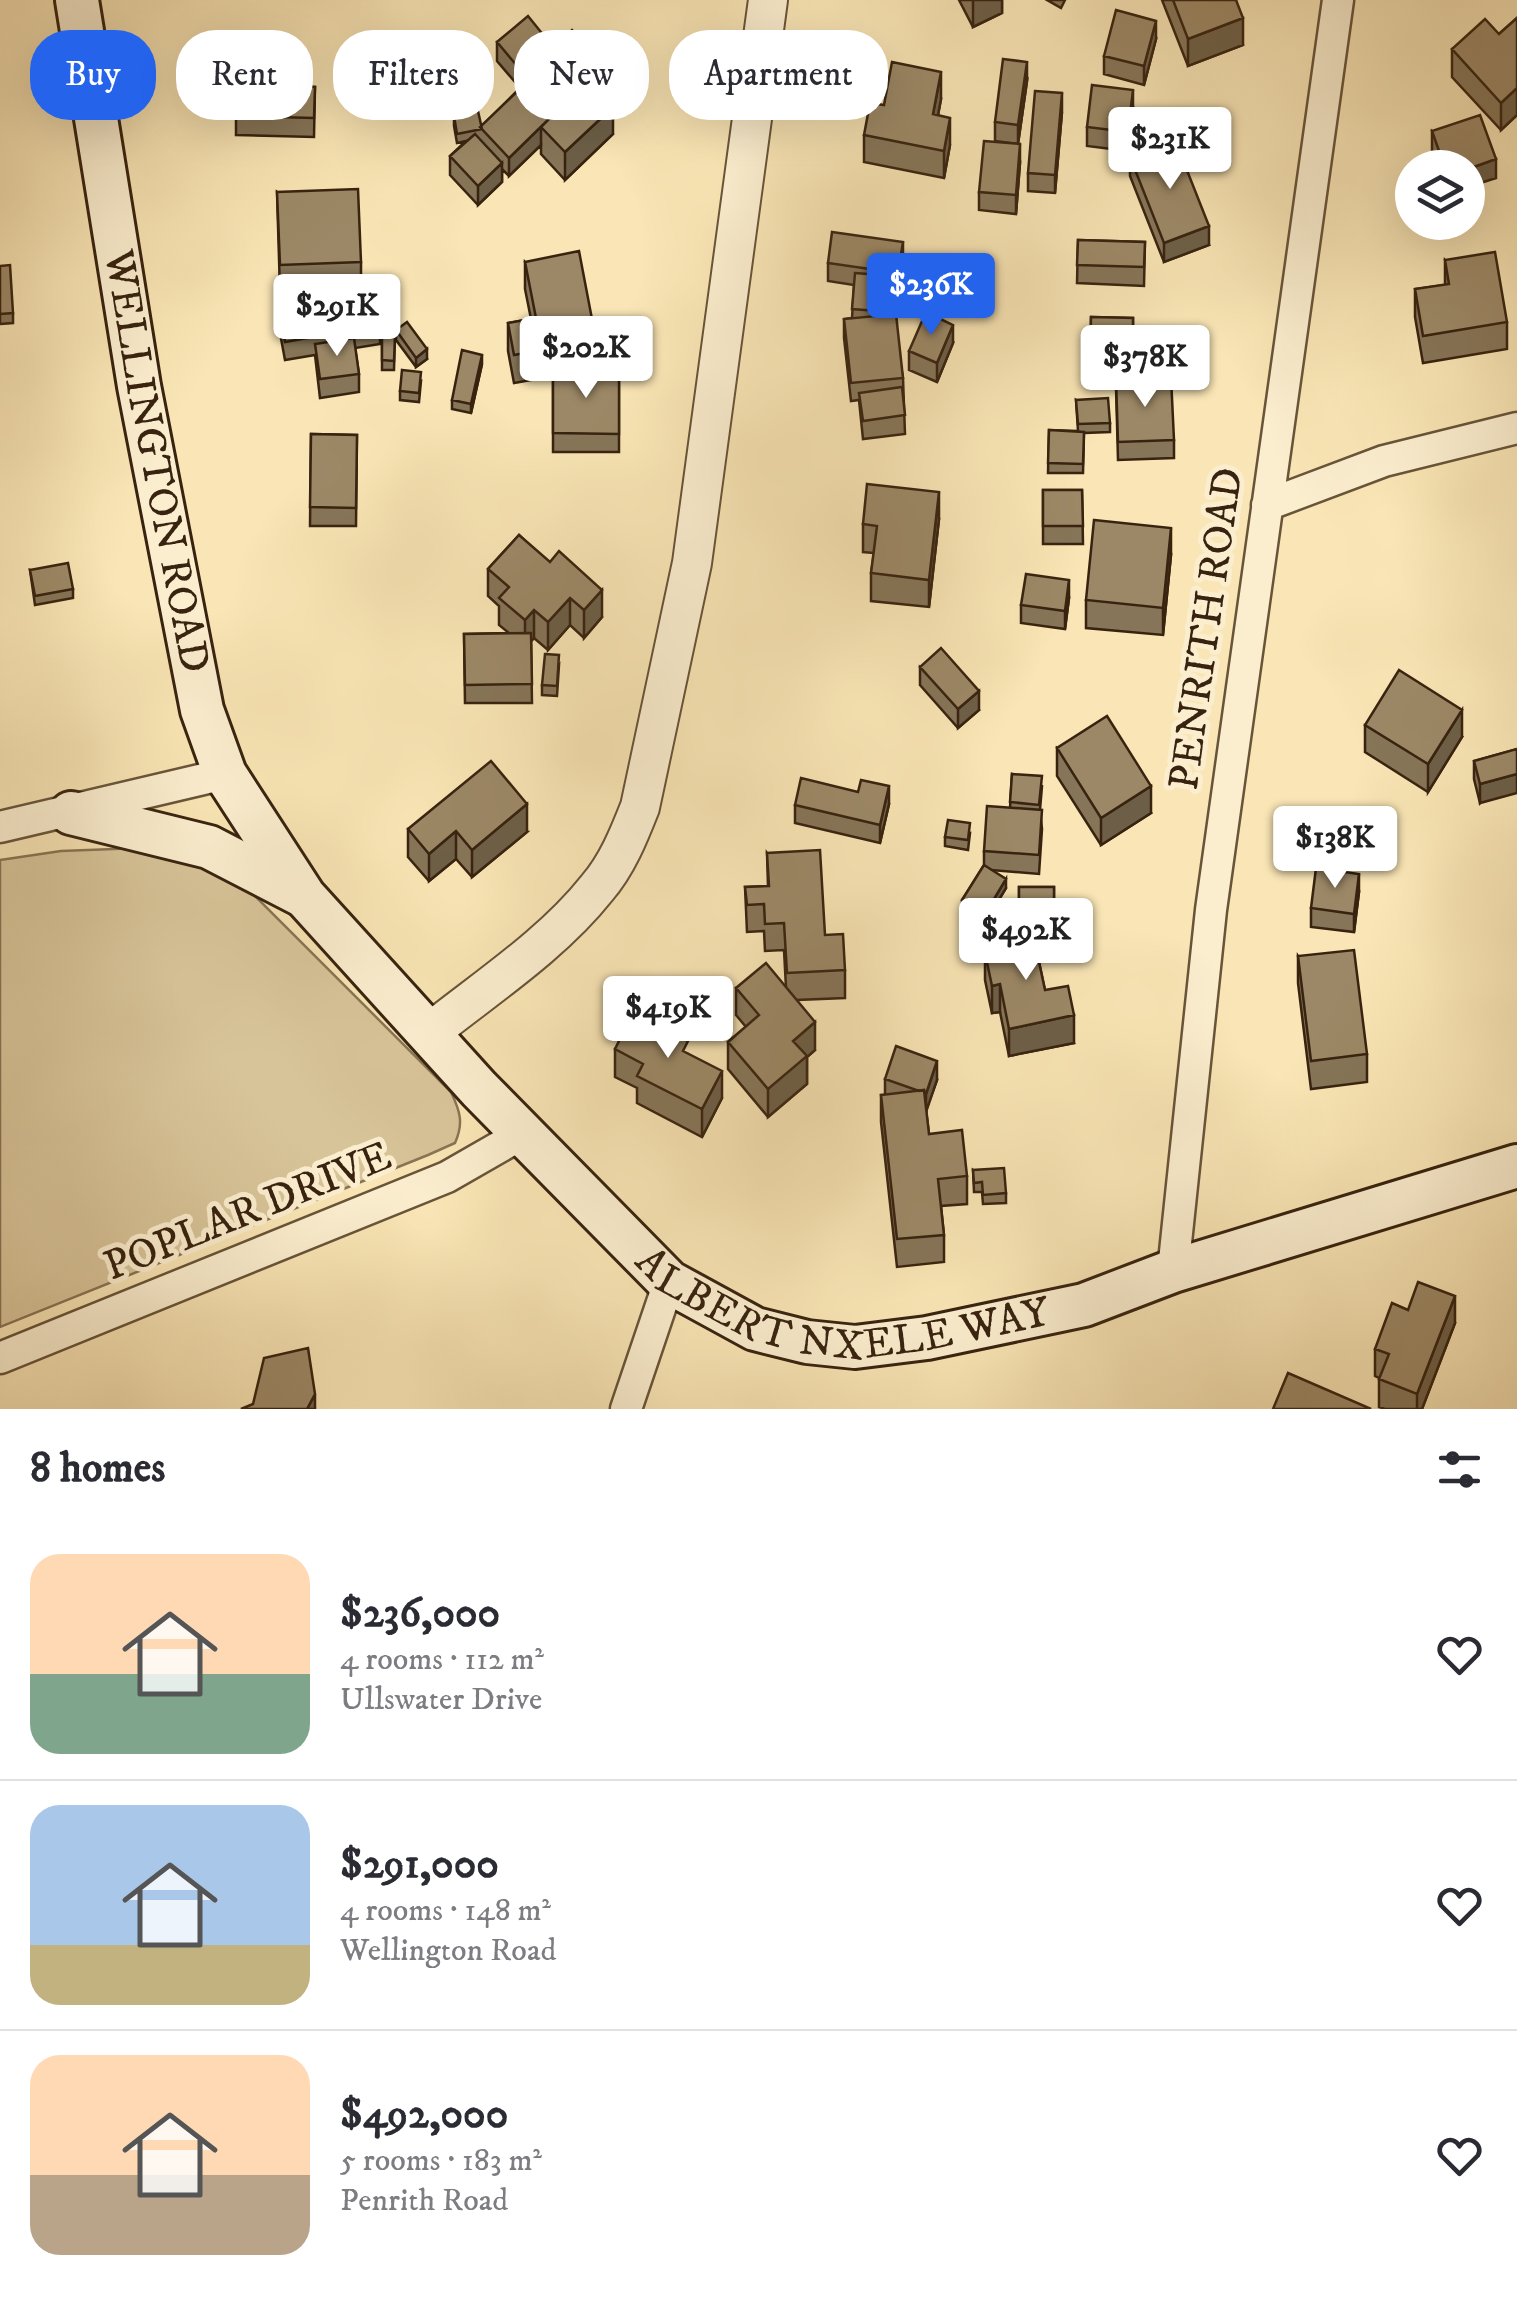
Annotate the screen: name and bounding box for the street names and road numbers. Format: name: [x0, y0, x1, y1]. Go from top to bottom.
street label: WELLINGTON ROAD: [91, 245, 220, 677]
street label: PENRITH ROAD: [1159, 464, 1255, 794]
street label: POPLAR DRIVE: [97, 1131, 399, 1293]
street label: ALBERT NXELE WAY: [623, 1236, 1055, 1374]

